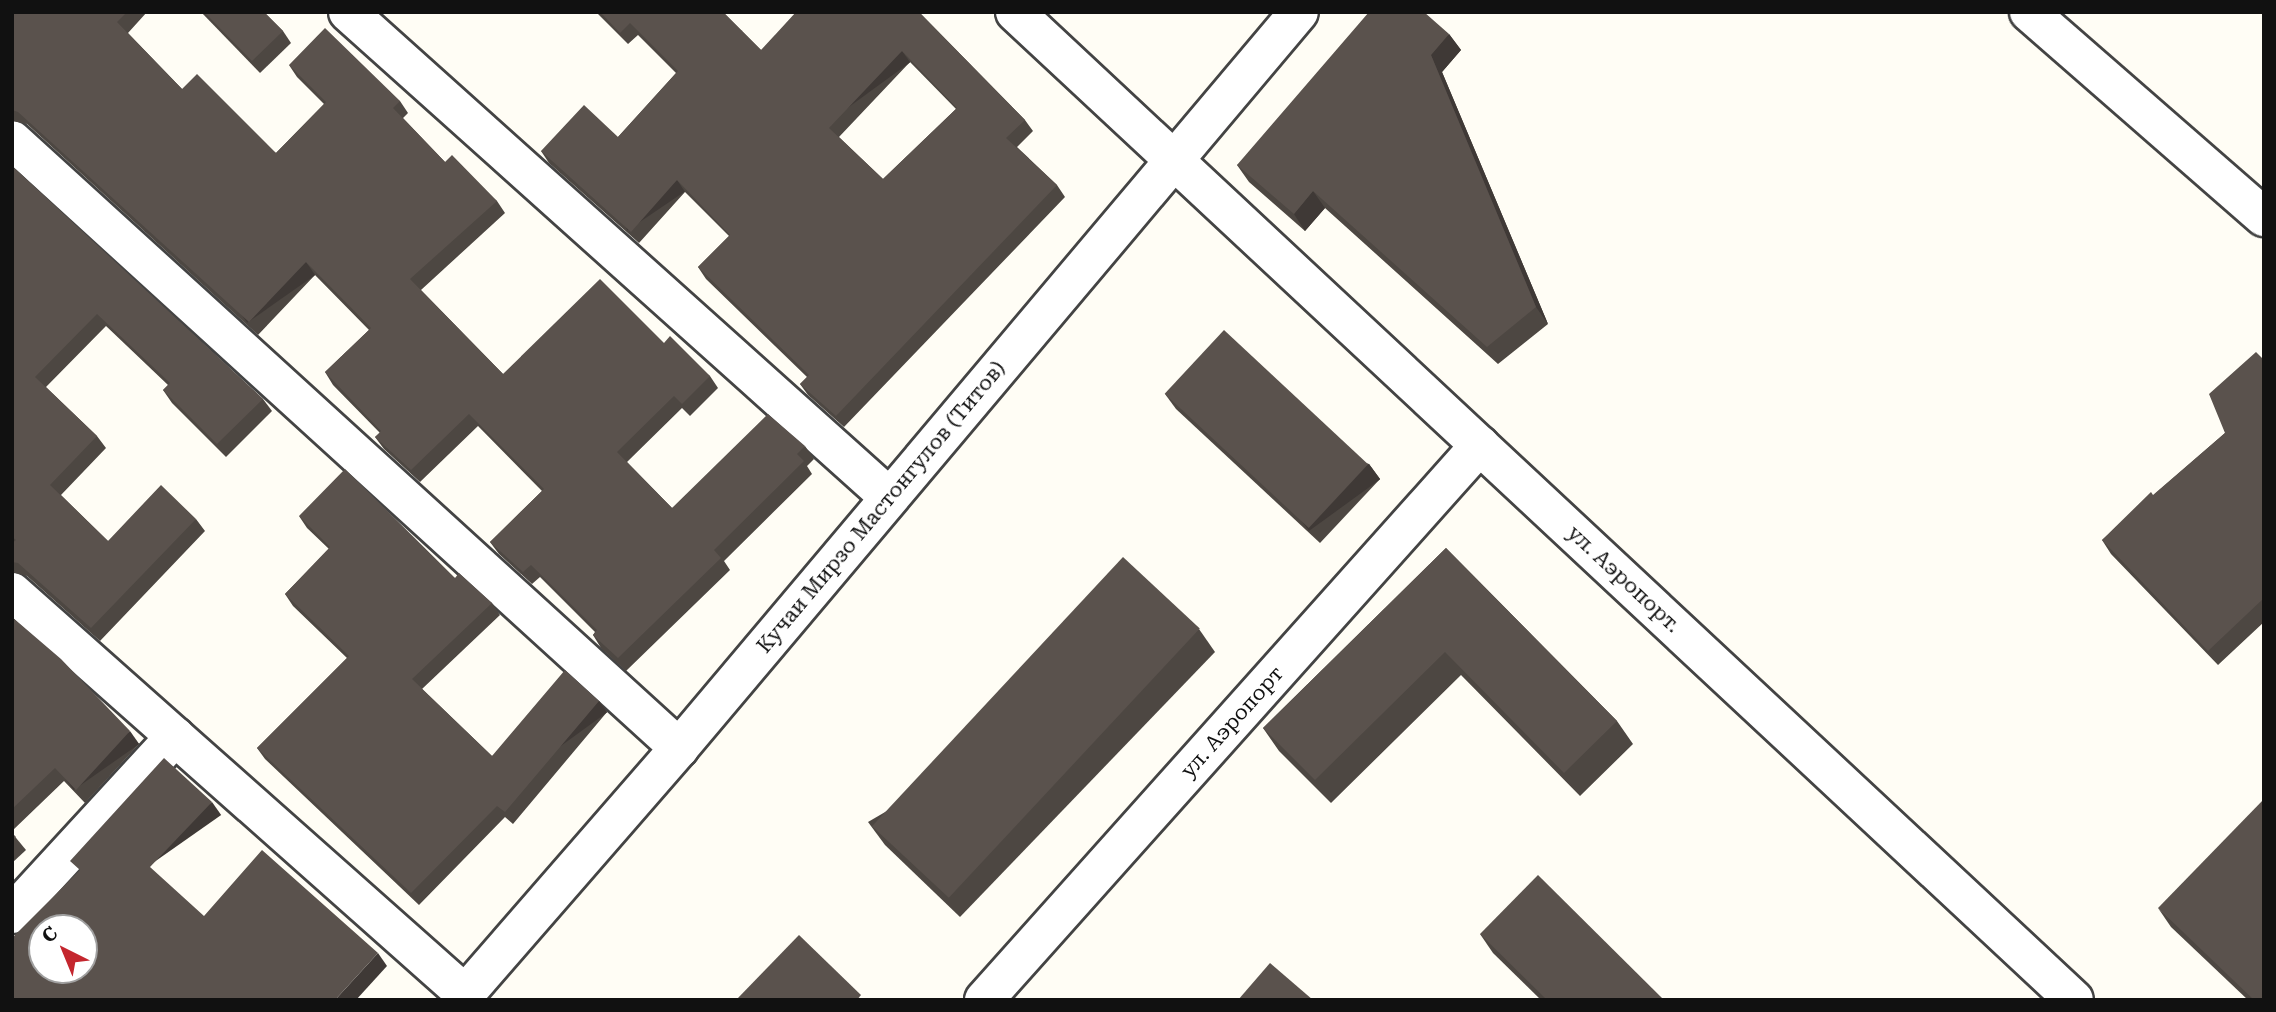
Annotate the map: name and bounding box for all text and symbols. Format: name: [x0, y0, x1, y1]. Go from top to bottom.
street label: Кучаи Мирзо Мастонгулов (Титов): [751, 356, 1011, 658]
street label: ул. Аэропорт.: [1562, 520, 1686, 638]
street label: ул. Аэропорт: [1175, 661, 1289, 783]
north arrow: [28, 914, 98, 984]
text: С: [37, 922, 62, 948]

